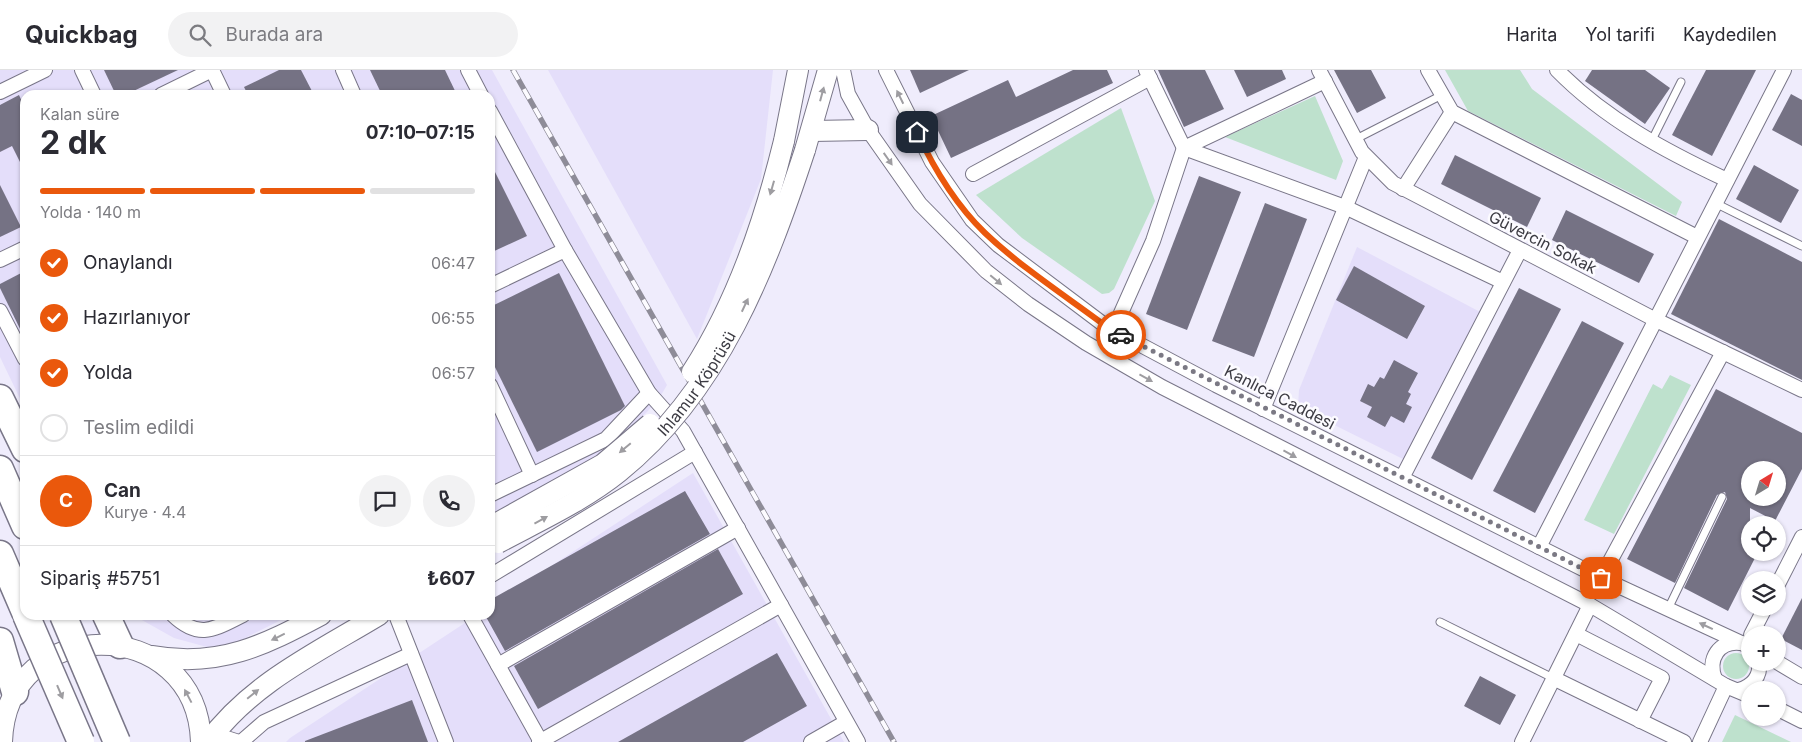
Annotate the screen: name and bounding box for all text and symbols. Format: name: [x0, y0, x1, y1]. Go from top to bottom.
search box: [168, 12, 518, 57]
text: Quickbag: [25, 20, 138, 49]
icon: search: [186, 21, 214, 49]
text: Burada ara: [226, 23, 323, 46]
text: Harita: [1506, 24, 1557, 45]
text: Yol tarifi: [1585, 24, 1655, 45]
text: Kaydedilen: [1683, 24, 1777, 45]
one-way arrow: [818, 86, 826, 101]
one-way arrow: [896, 90, 904, 104]
text: Kalan süre: [40, 104, 120, 124]
pin: [896, 111, 938, 153]
icon: home: [903, 118, 931, 146]
text: 07:10–07:15: [366, 121, 475, 144]
text: 2 dk: [40, 123, 106, 162]
one-way arrow: [883, 152, 893, 166]
one-way arrow: [767, 181, 775, 196]
text: Yolda · 140 m: [40, 202, 141, 222]
street label: Güvercin Sokak: [1486, 206, 1601, 278]
icon: check: [40, 249, 68, 277]
text: Onaylandı: [83, 251, 173, 274]
text: 06:47: [431, 253, 475, 273]
one-way arrow: [990, 274, 1002, 285]
one-way arrow: [741, 298, 750, 313]
icon: check: [40, 304, 68, 332]
text: Hazırlanıyor: [83, 306, 190, 329]
text: 06:55: [431, 308, 475, 328]
courier: [1096, 310, 1146, 360]
icon: car: [1107, 321, 1135, 349]
street label: Ihlamur Köprüsü: [653, 328, 740, 440]
icon: check: [40, 359, 68, 387]
street label: Kanlıca Caddesi: [1221, 360, 1339, 434]
text: Yolda: [83, 361, 133, 384]
text: 06:57: [432, 363, 475, 383]
one-way arrow: [1140, 374, 1153, 383]
text: Teslim edildi: [83, 416, 194, 439]
one-way arrow: [619, 442, 632, 453]
one-way arrow: [1284, 449, 1297, 458]
north arrow: [1741, 461, 1786, 506]
map controls: [1741, 461, 1786, 726]
button: chat: [359, 475, 411, 527]
button: phone: [423, 475, 475, 527]
text: Can: [104, 479, 141, 502]
text: C: [59, 489, 73, 512]
text: Kurye · 4.4: [104, 502, 186, 522]
one-way arrow: [534, 516, 548, 524]
button: locate: [1741, 516, 1786, 561]
pin: [1580, 557, 1622, 599]
icon: bag: [1587, 564, 1615, 592]
text: Sipariş #5751: [40, 567, 160, 590]
text: ₺607: [427, 567, 475, 590]
button: layers: [1741, 571, 1786, 616]
one-way arrow: [1699, 622, 1713, 630]
button: +: [1741, 626, 1786, 671]
one-way arrow: [271, 633, 285, 641]
button: −: [1741, 681, 1786, 726]
one-way arrow: [56, 685, 64, 699]
one-way arrow: [184, 688, 192, 703]
one-way arrow: [246, 688, 259, 699]

